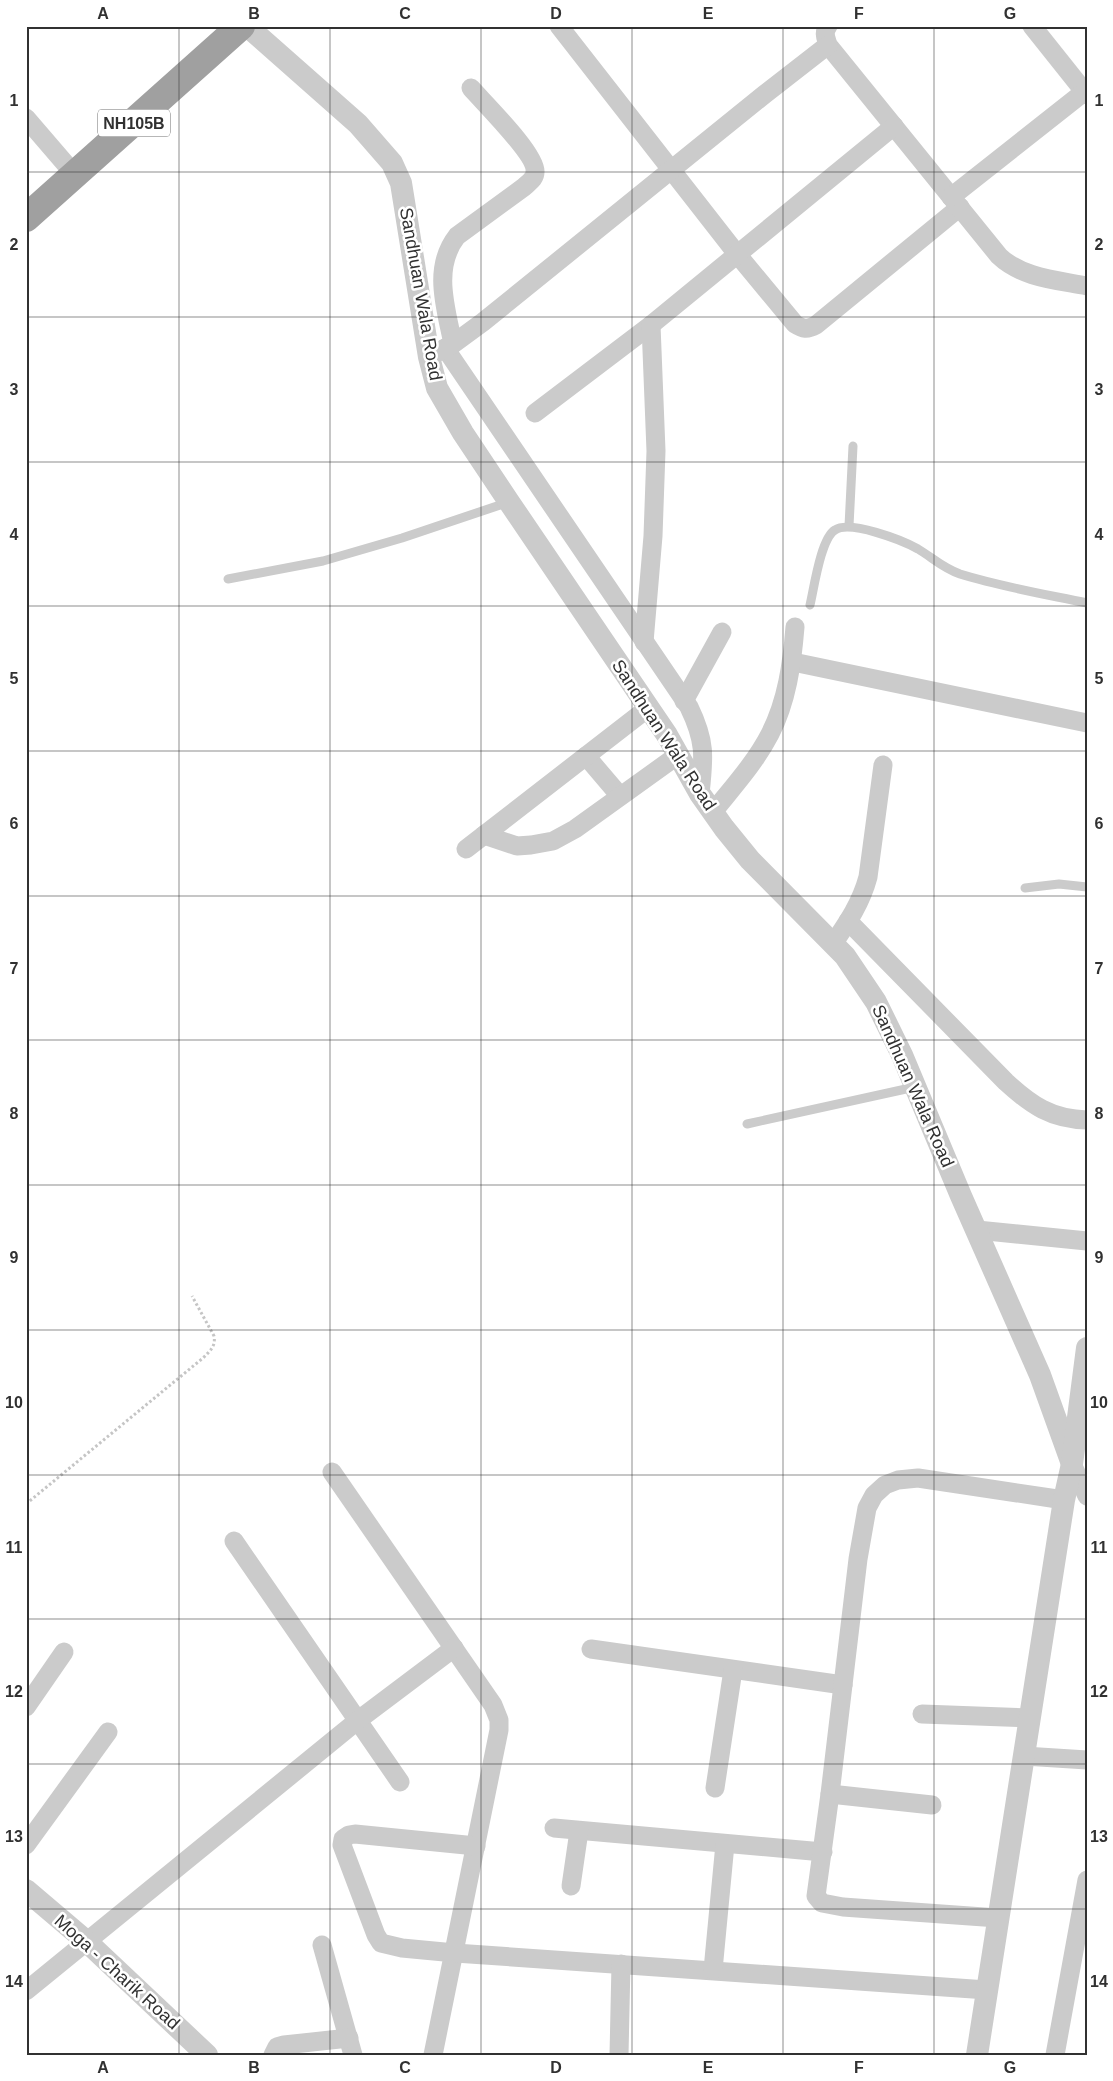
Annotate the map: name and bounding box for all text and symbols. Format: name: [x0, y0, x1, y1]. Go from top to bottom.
text: A: [97, 5, 109, 22]
text: B: [248, 5, 260, 22]
text: C: [399, 5, 411, 22]
text: D: [550, 5, 562, 22]
text: E: [703, 5, 714, 22]
text: F: [854, 5, 864, 22]
text: G: [1004, 5, 1016, 22]
text: 1: [10, 92, 19, 109]
text: 1: [1095, 92, 1104, 109]
road number: NH105B: [98, 110, 170, 136]
street label: Sandhuan Wala Road: [396, 206, 446, 382]
text: 2: [10, 236, 19, 253]
text: 2: [1095, 236, 1104, 253]
text: 3: [10, 381, 19, 398]
text: 3: [1095, 381, 1104, 398]
text: 4: [10, 526, 19, 543]
text: 4: [1095, 526, 1104, 543]
street label: Sandhuan Wala Road: [608, 656, 720, 814]
text: 5: [10, 670, 19, 687]
text: 5: [1095, 670, 1104, 687]
text: 6: [10, 815, 19, 832]
text: 6: [1095, 815, 1104, 832]
text: 7: [10, 960, 19, 977]
text: 7: [1095, 960, 1104, 977]
street label: Sandhuan Wala Road: [868, 1002, 958, 1170]
text: 8: [10, 1105, 19, 1122]
text: 8: [1095, 1105, 1104, 1122]
text: 9: [10, 1249, 19, 1266]
text: 9: [1095, 1249, 1104, 1266]
text: 10: [5, 1394, 23, 1411]
text: 10: [1090, 1394, 1108, 1411]
text: 11: [6, 1539, 23, 1556]
text: 11: [1091, 1539, 1108, 1556]
text: 12: [5, 1683, 23, 1700]
text: 12: [1090, 1683, 1108, 1700]
text: 13: [5, 1828, 23, 1845]
text: 13: [1090, 1828, 1108, 1845]
street label: Moga - Charik Road: [50, 1911, 184, 2033]
text: 14: [5, 1973, 23, 1990]
text: 14: [1090, 1973, 1108, 1990]
text: A: [97, 2059, 109, 2076]
text: B: [248, 2059, 260, 2076]
text: C: [399, 2059, 411, 2076]
text: D: [550, 2059, 562, 2076]
text: E: [703, 2059, 714, 2076]
text: F: [854, 2059, 864, 2076]
text: G: [1004, 2059, 1016, 2076]

